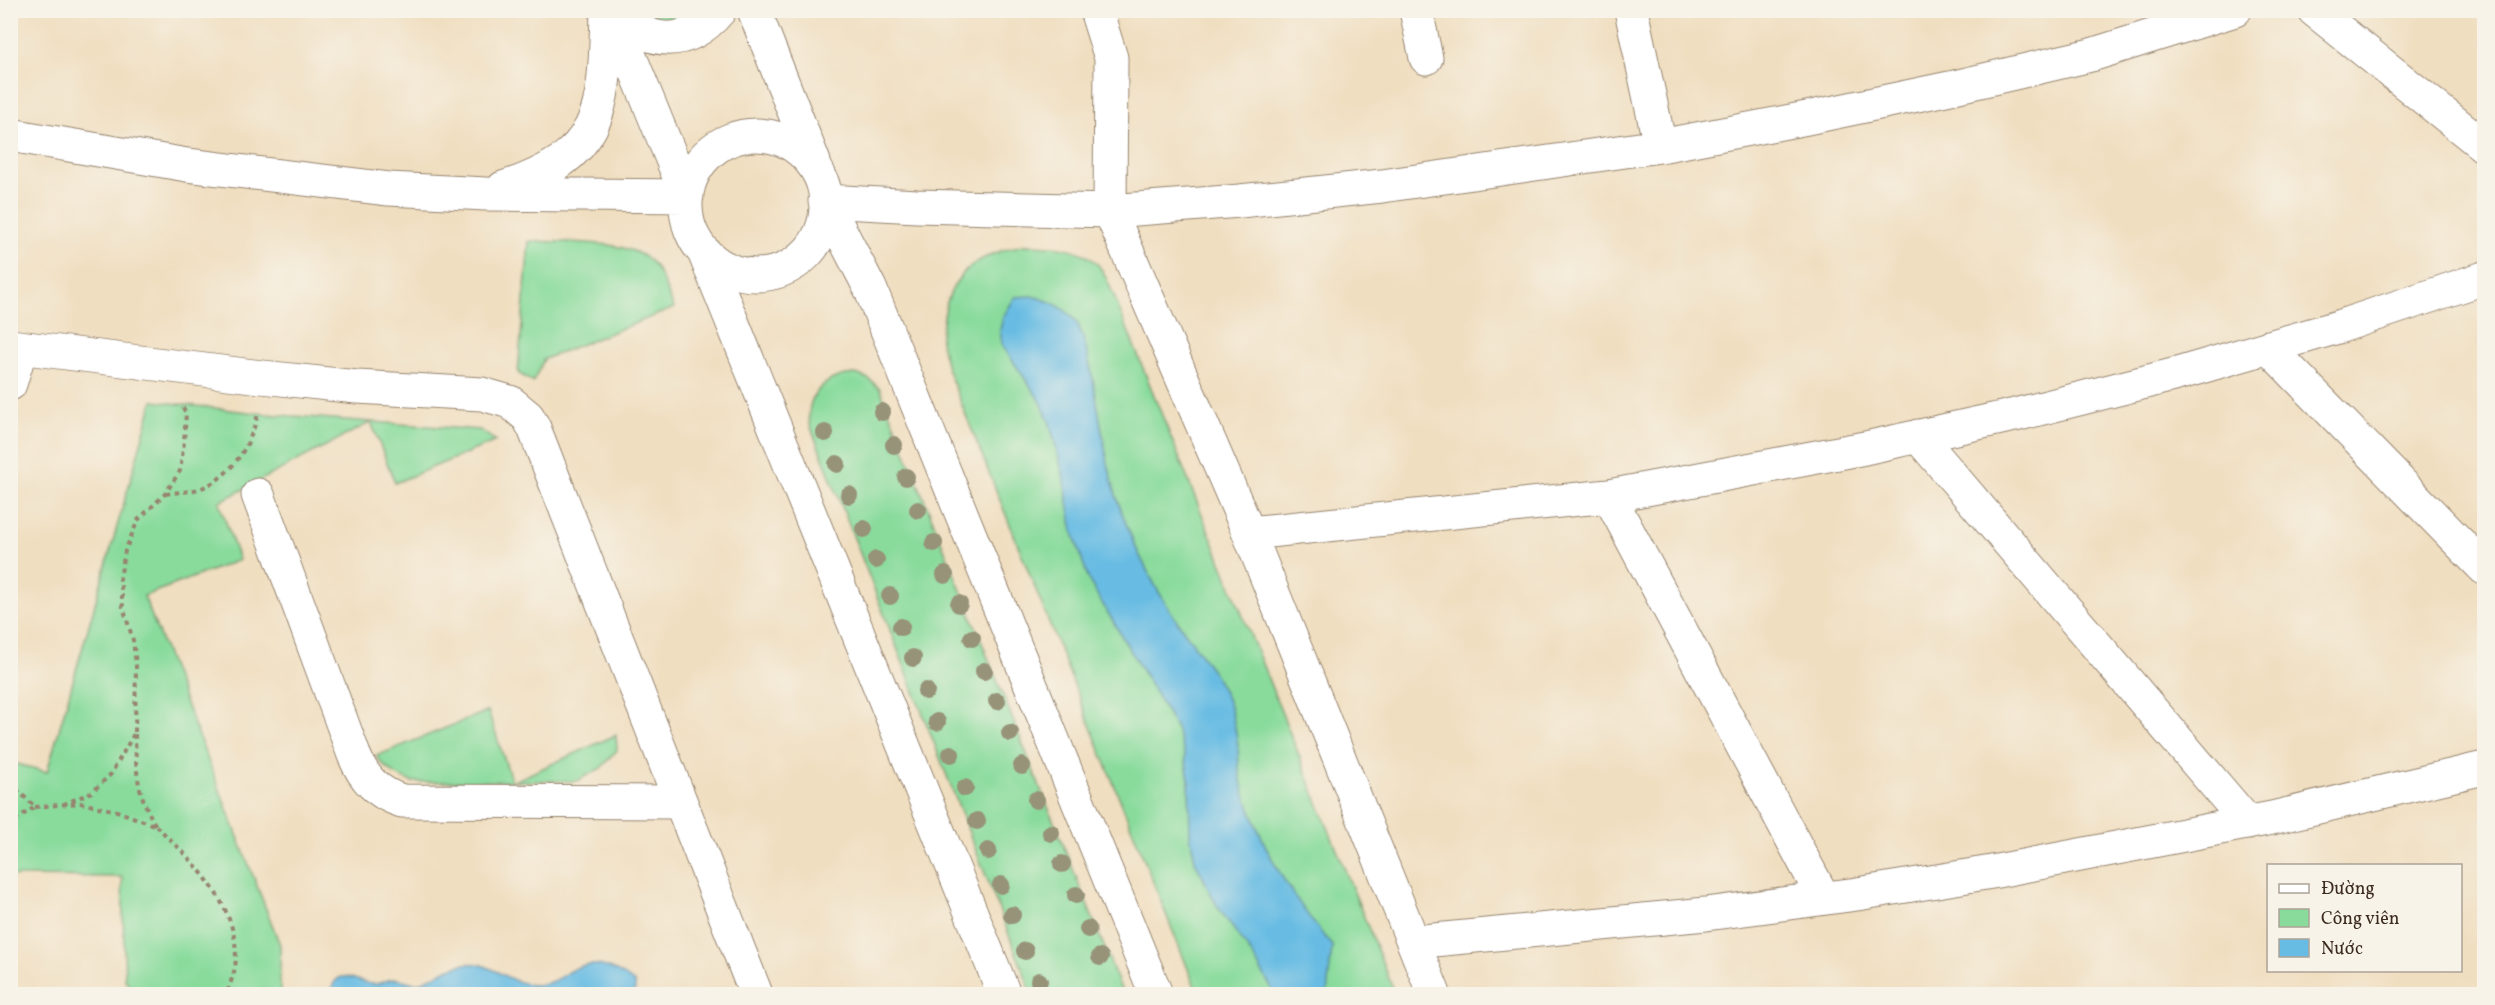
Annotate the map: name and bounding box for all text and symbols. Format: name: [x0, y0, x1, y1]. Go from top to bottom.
legend: [2267, 864, 2462, 972]
text: Đường: [2321, 877, 2375, 902]
text: Công viên: [2321, 907, 2400, 932]
text: Nước: [2321, 937, 2363, 962]

